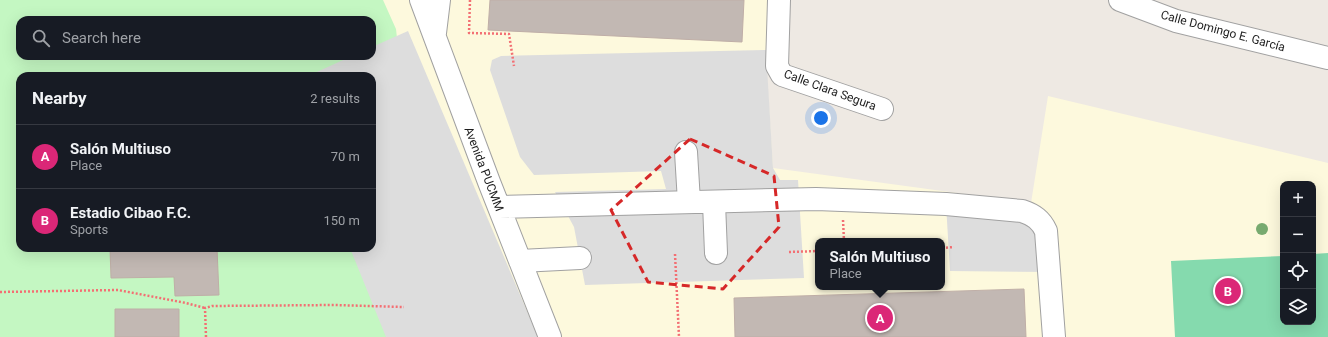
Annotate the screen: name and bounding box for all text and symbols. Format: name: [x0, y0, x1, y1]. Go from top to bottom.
street label: Calle Domingo E. García: [1159, 8, 1287, 54]
search box: [16, 16, 376, 60]
icon: search: [30, 27, 52, 49]
text: Search here: [62, 29, 141, 47]
street label: Calle Clara Segura: [782, 67, 878, 113]
text: Nearby: [32, 88, 87, 108]
text: 2 results: [310, 91, 360, 106]
your location: [811, 108, 831, 128]
street label: Avenida PUCMM: [461, 125, 507, 213]
text: Salón Multiuso: [70, 140, 171, 158]
text: A: [41, 149, 49, 164]
text: 70 m: [331, 149, 360, 164]
text: Place: [70, 158, 102, 173]
map controls: [1280, 181, 1316, 325]
button: +: [1280, 181, 1316, 217]
text: Estadio Cibao F.C.: [70, 204, 191, 222]
text: B: [41, 213, 49, 228]
text: 150 m: [323, 213, 360, 228]
button: −: [1280, 217, 1316, 253]
text: Sports: [70, 222, 108, 237]
popup: [815, 238, 945, 290]
text: Salón Multiuso: [830, 248, 930, 266]
button: locate: [1280, 253, 1316, 289]
text: Place: [830, 266, 862, 281]
pin: B: [1215, 276, 1241, 306]
button: layers: [1280, 289, 1316, 325]
pin: A: [867, 303, 893, 333]

